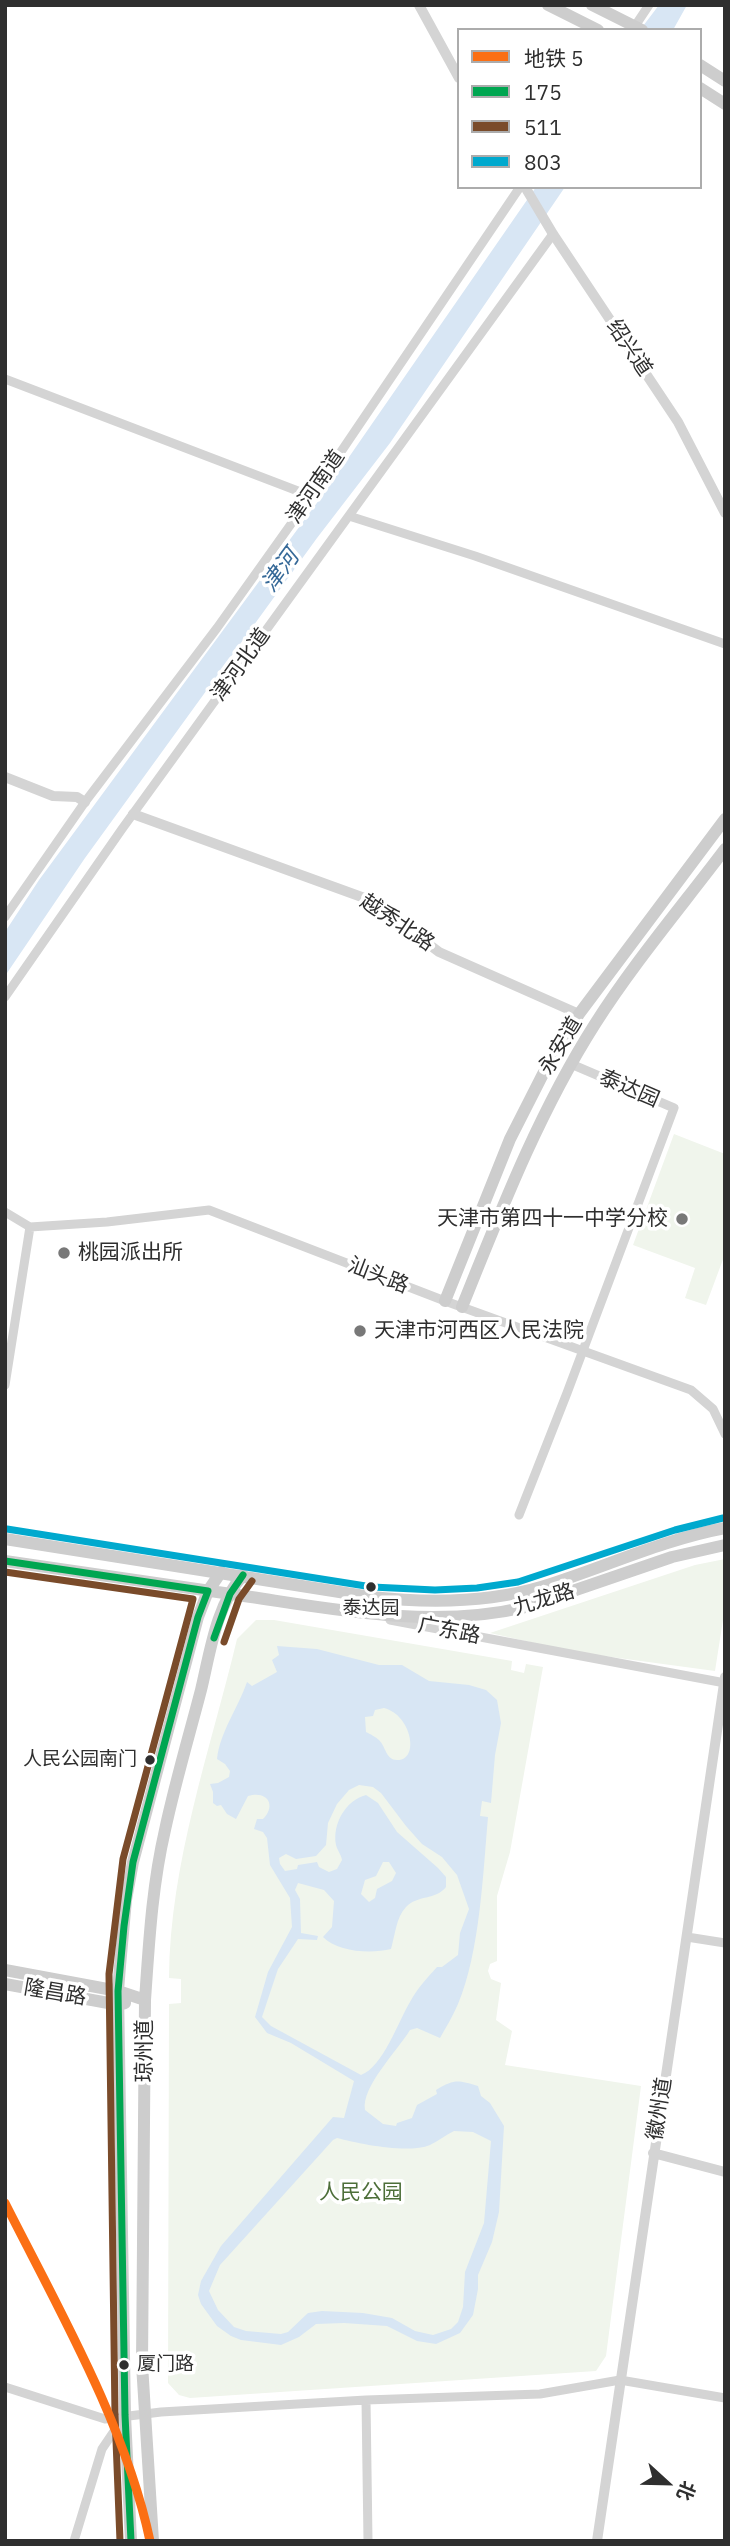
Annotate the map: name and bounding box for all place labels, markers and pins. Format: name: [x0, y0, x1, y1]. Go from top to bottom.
place label: 天津市第四十一中学分校: [437, 1206, 668, 1232]
marker: 天津市第四十一中学分校: [674, 1211, 690, 1227]
place label: 桃园派出所: [78, 1240, 183, 1266]
marker: 桃园派出所: [56, 1245, 72, 1261]
place label: 天津市河西区人民法院: [374, 1318, 584, 1344]
marker: 天津市河西区人民法院: [352, 1323, 368, 1339]
marker: 泰达园: [364, 1580, 378, 1594]
place label: 泰达园: [343, 1598, 399, 1620]
place label: 人民公园南门: [23, 1749, 137, 1771]
marker: 人民公园南门: [143, 1753, 157, 1767]
place label: 厦门路: [137, 2354, 194, 2376]
marker: 厦门路: [117, 2358, 131, 2372]

